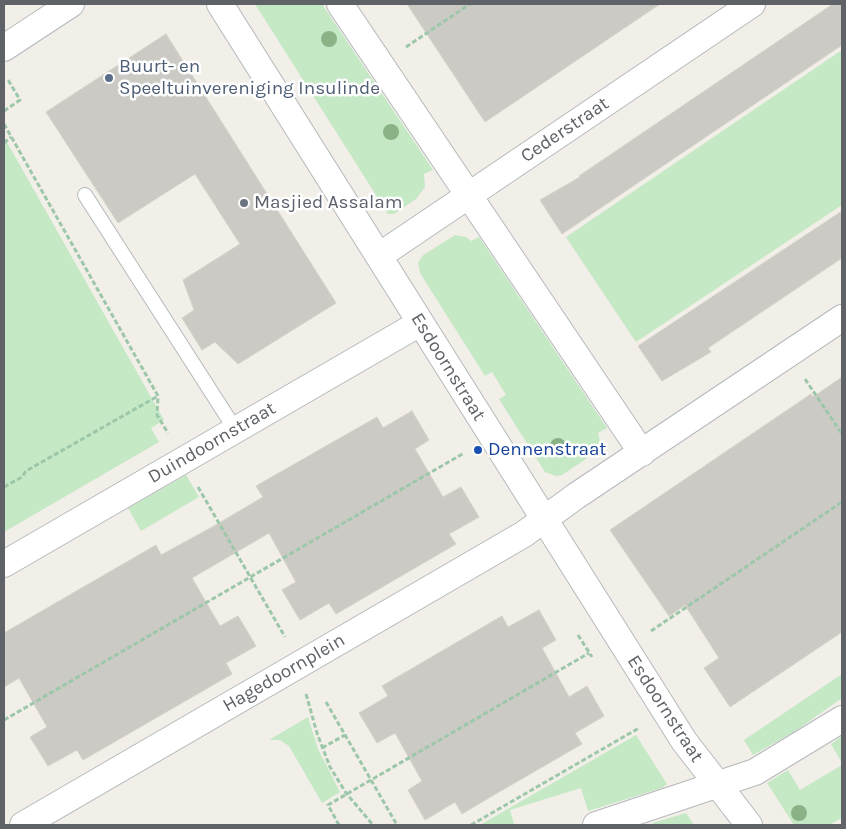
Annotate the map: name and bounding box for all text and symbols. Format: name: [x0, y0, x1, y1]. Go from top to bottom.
place label: Buurt- en Speeltuinvereniging Insulinde: [119, 56, 380, 100]
marker: Buurt- en Speeltuinvereniging Insulinde: [103, 72, 115, 84]
street label: Cederstraat: [517, 92, 613, 168]
place label: Masjied Assalam: [254, 192, 403, 214]
marker: Masjied Assalam: [238, 197, 250, 209]
street label: Esdoornstraat: [406, 309, 490, 425]
street label: Duindoornstraat: [144, 397, 280, 489]
place label: Dennenstraat: [488, 439, 607, 461]
marker: Dennenstraat: [472, 444, 484, 456]
street label: Hagedoornplein: [219, 629, 349, 717]
street label: Esdoornstraat: [622, 651, 708, 767]

